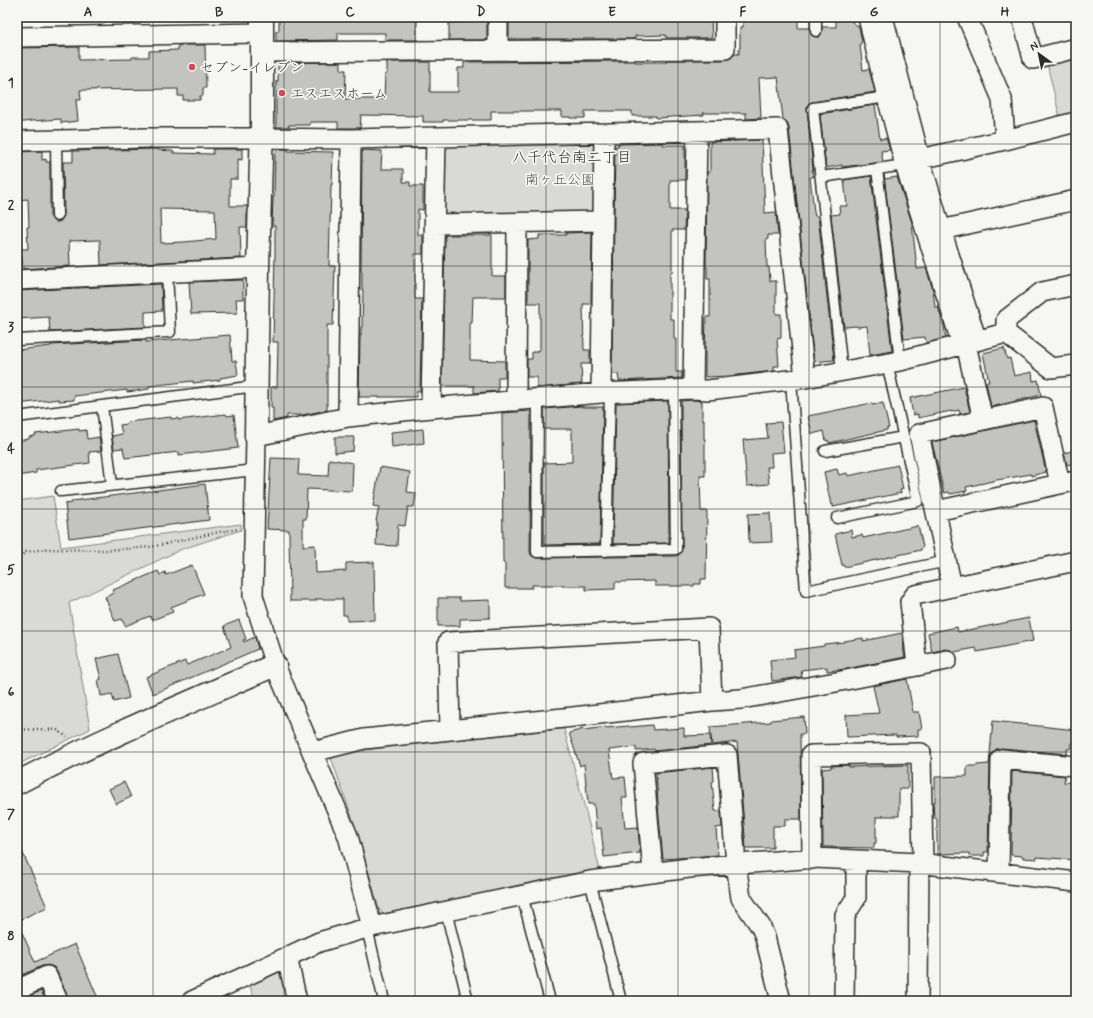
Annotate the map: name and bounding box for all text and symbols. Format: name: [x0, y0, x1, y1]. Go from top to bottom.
text: A: [84, 4, 92, 21]
text: B: [215, 4, 224, 21]
text: C: [345, 4, 355, 21]
text: D: [477, 4, 486, 21]
text: E: [608, 4, 616, 21]
text: F: [740, 4, 747, 21]
text: G: [870, 4, 879, 21]
text: H: [1001, 4, 1010, 21]
north arrow: [1019, 34, 1059, 74]
text: N: [1027, 39, 1041, 54]
place label: セブン-イレブン: [200, 59, 304, 77]
marker: セブン-イレブン: [187, 62, 197, 72]
text: 1: [8, 75, 14, 92]
place label: エスエスホーム: [290, 85, 387, 103]
marker: エスエスホーム: [277, 88, 287, 98]
district label: 八千代台南二丁目: [512, 148, 632, 168]
park label: 南ヶ丘公園: [525, 171, 595, 189]
text: 2: [8, 197, 15, 214]
text: 3: [8, 319, 14, 336]
text: 4: [7, 441, 15, 458]
text: 5: [7, 562, 15, 579]
text: 6: [8, 684, 15, 701]
text: 7: [7, 806, 15, 823]
text: 8: [7, 928, 15, 945]

